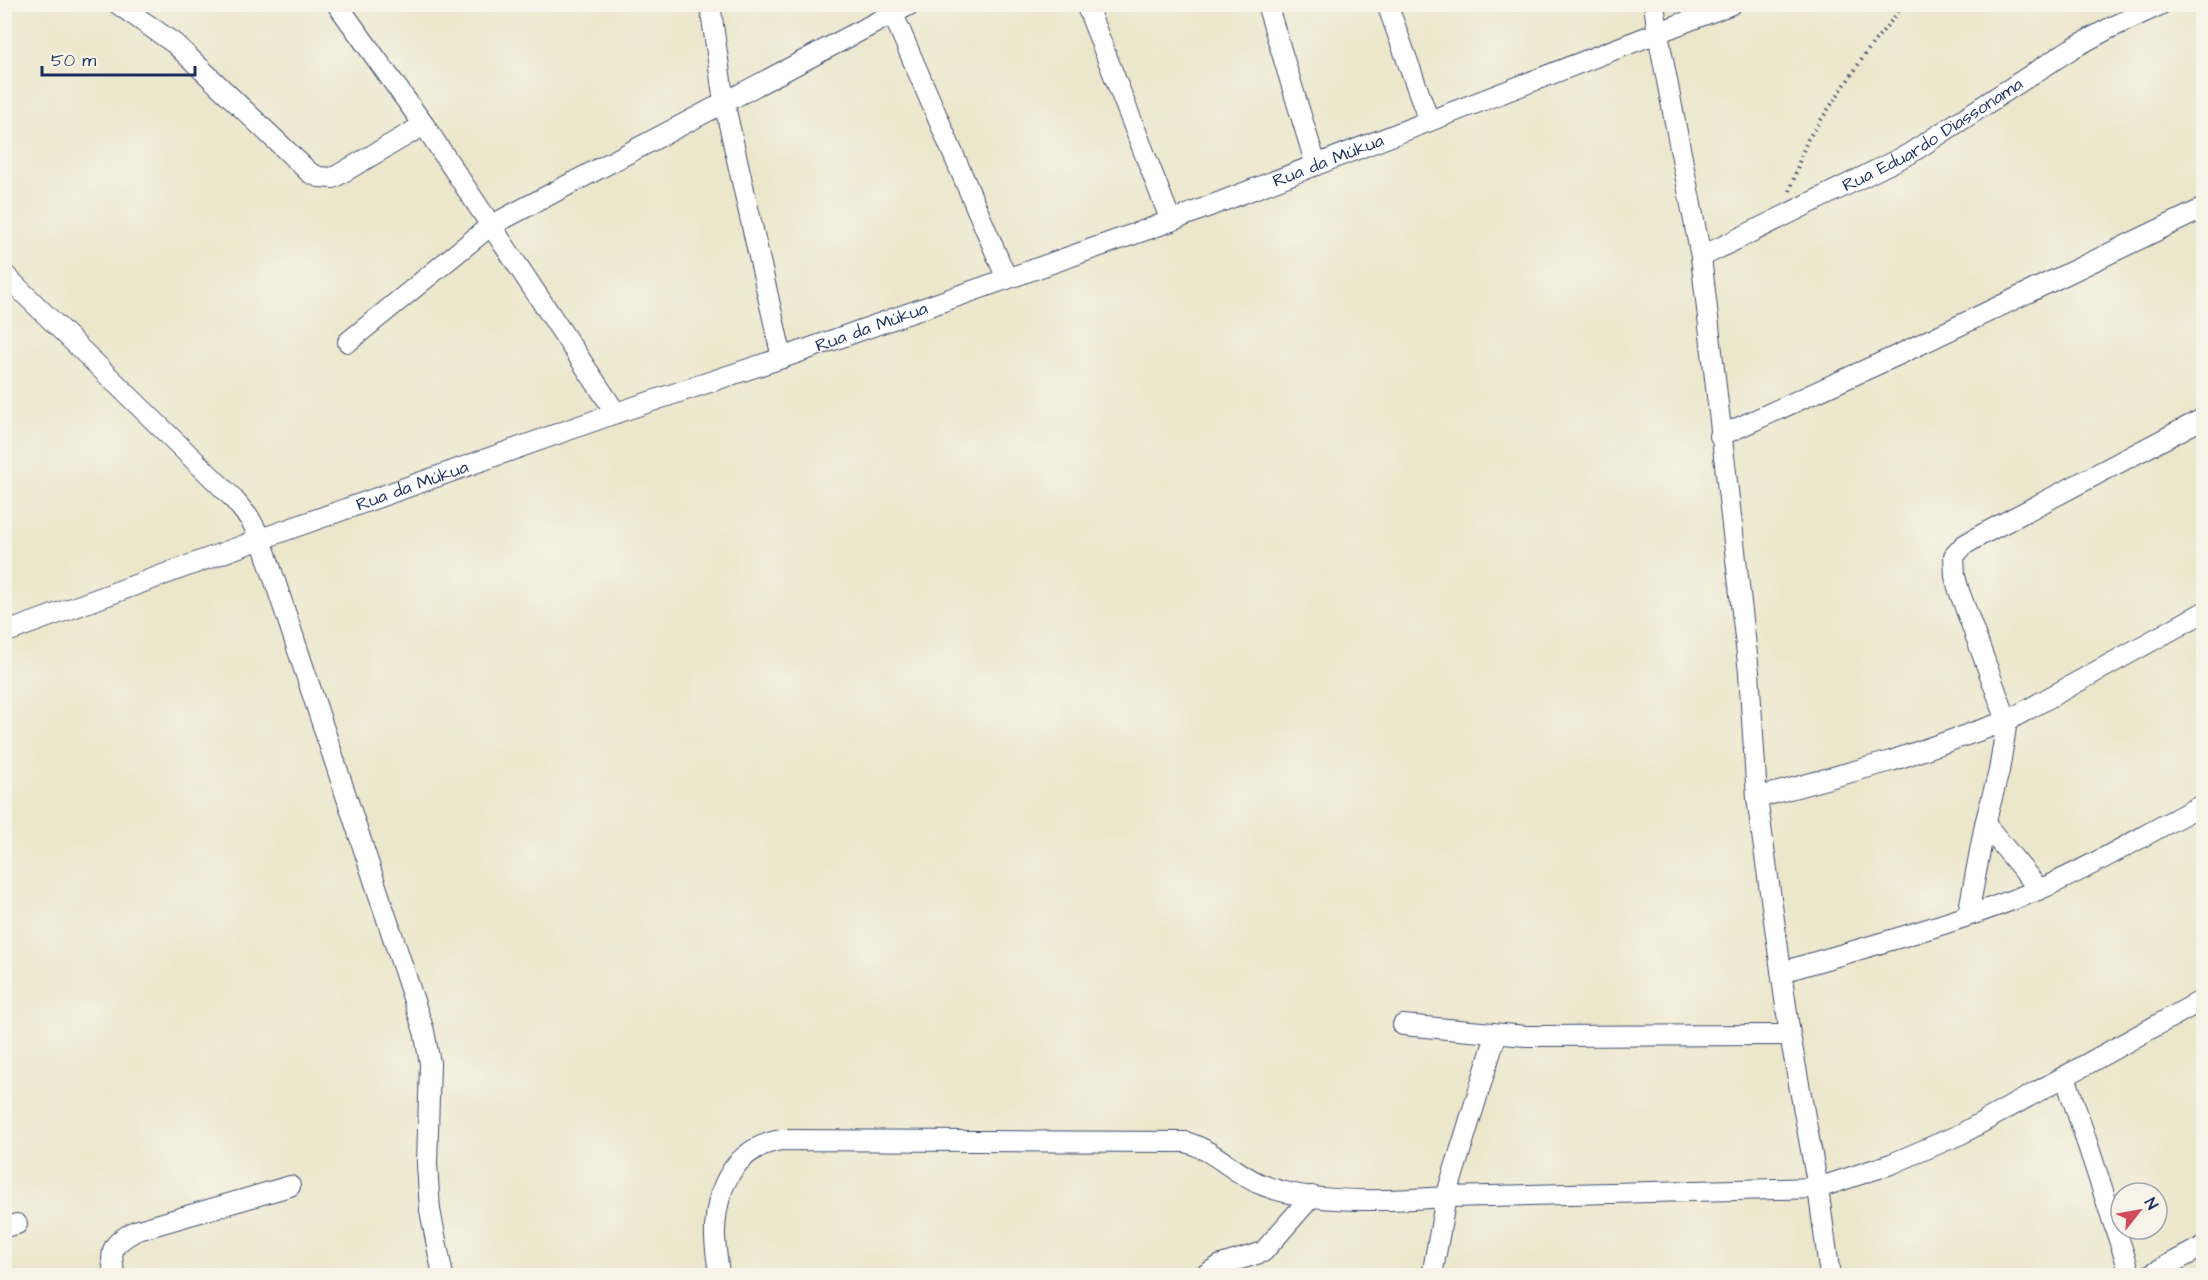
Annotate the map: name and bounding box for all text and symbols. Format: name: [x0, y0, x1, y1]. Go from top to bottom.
scale bar: [42, 39, 195, 77]
text: 50 m: [51, 48, 96, 73]
street label: Rua Eduardo Diassonama: [1838, 72, 2028, 198]
street label: Rua da Múkua: [1269, 128, 1387, 194]
street label: Rua da Múkua: [812, 296, 931, 358]
street label: Rua da Múkua: [353, 454, 472, 517]
north arrow: [2109, 1181, 2169, 1241]
text: N: [2139, 1194, 2163, 1214]

